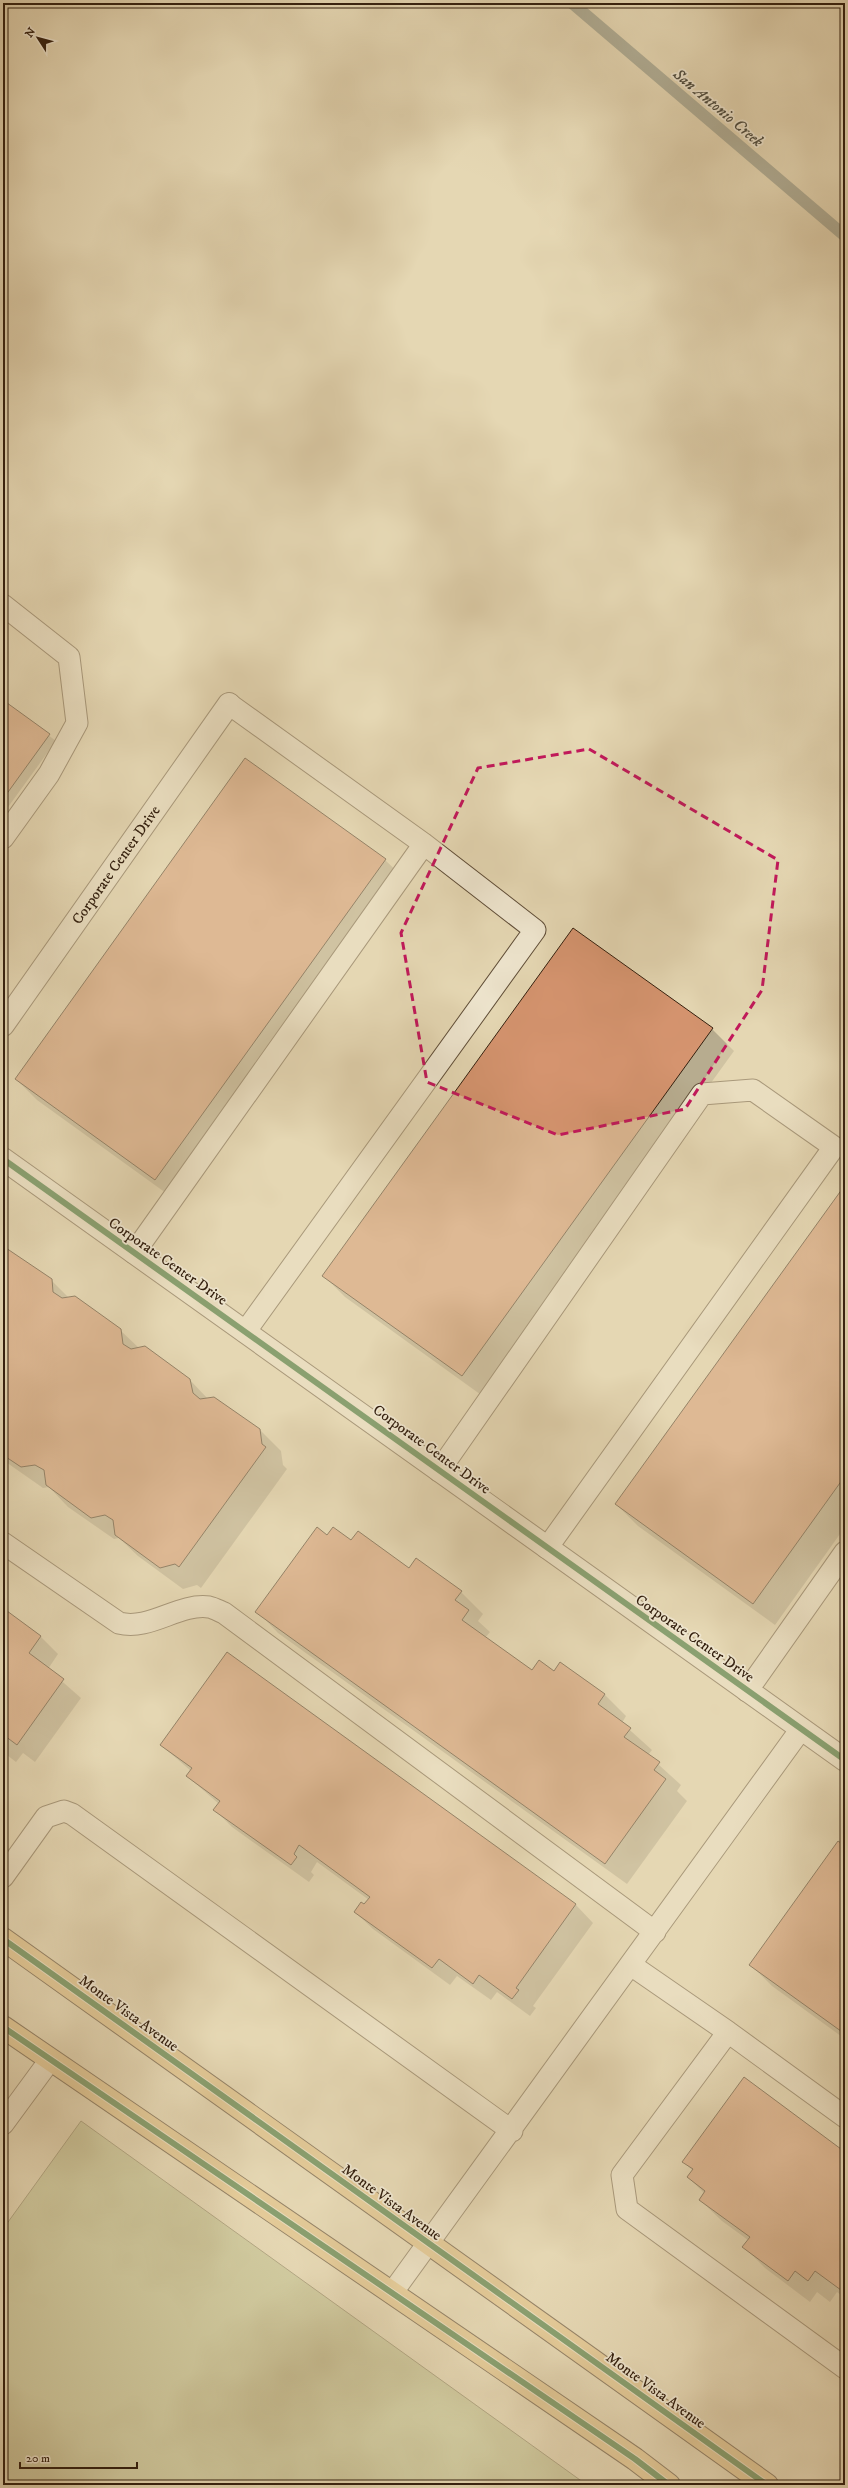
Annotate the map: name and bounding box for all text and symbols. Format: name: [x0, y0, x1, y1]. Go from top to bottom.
north arrow: [18, 18, 58, 58]
text: N: [22, 25, 39, 40]
water label: San Antonio Creek: [668, 64, 768, 152]
street label: Corporate Center Drive: [68, 802, 165, 928]
street label: Corporate Center Drive: [105, 1213, 231, 1310]
street label: Corporate Center Drive: [369, 1400, 494, 1499]
street label: Corporate Center Drive: [632, 1590, 758, 1687]
street label: Monte Vista Avenue: [75, 1971, 182, 2056]
street label: Monte Vista Avenue: [338, 2160, 445, 2245]
street label: Monte Vista Avenue: [602, 2348, 709, 2433]
scale bar: [20, 2444, 137, 2470]
text: 20 m: [26, 2451, 50, 2466]

